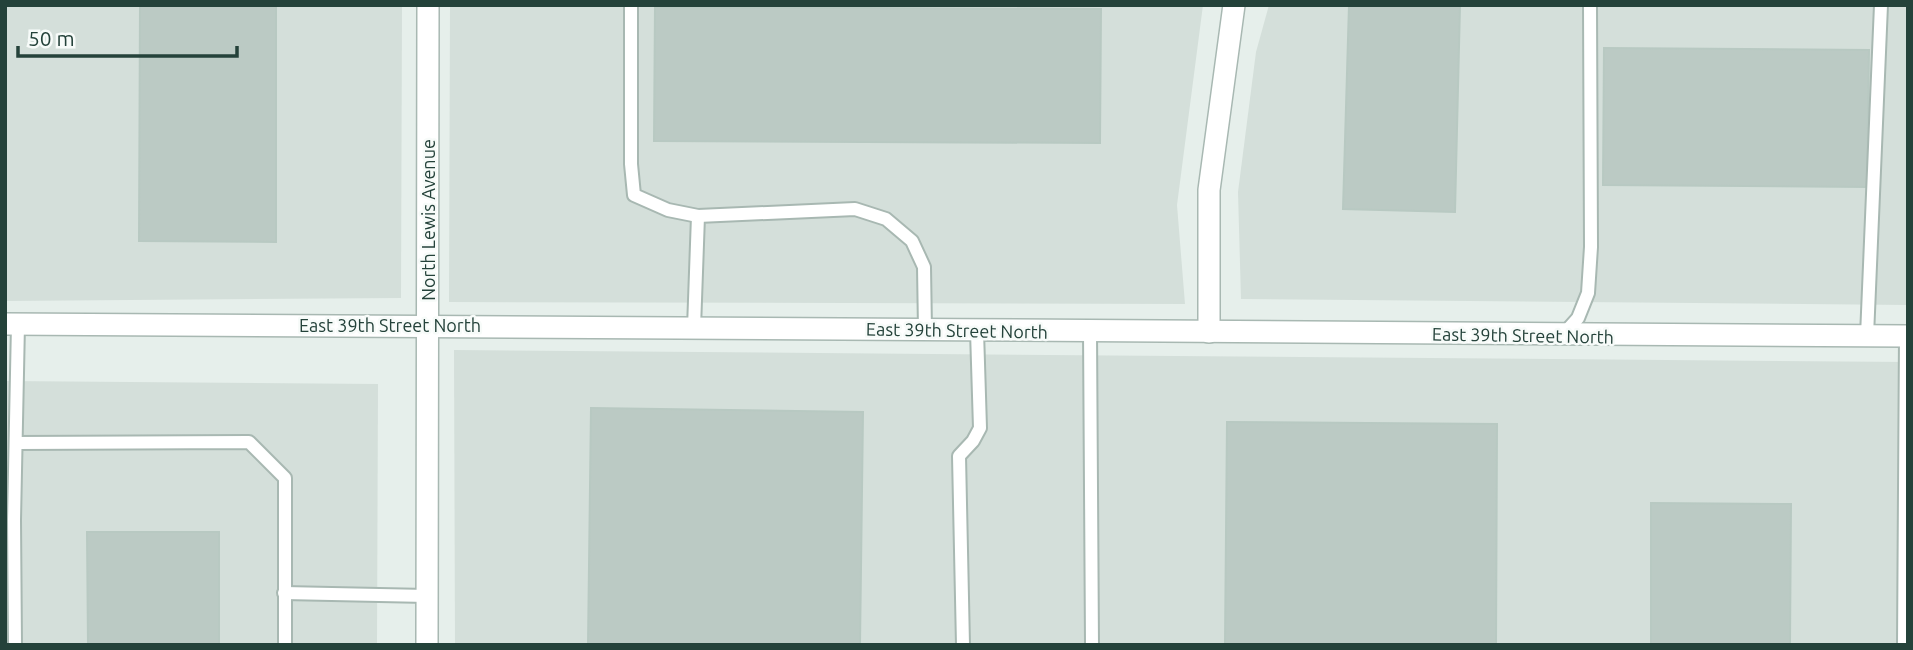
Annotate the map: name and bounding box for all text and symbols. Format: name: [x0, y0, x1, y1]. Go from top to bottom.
scale bar: [18, 14, 236, 58]
text: 50 m: [28, 26, 75, 50]
street label: North Lewis Avenue: [418, 139, 438, 301]
street label: East 39th Street North: [299, 315, 481, 335]
street label: East 39th Street North: [866, 318, 1048, 342]
street label: East 39th Street North: [1432, 323, 1614, 347]

